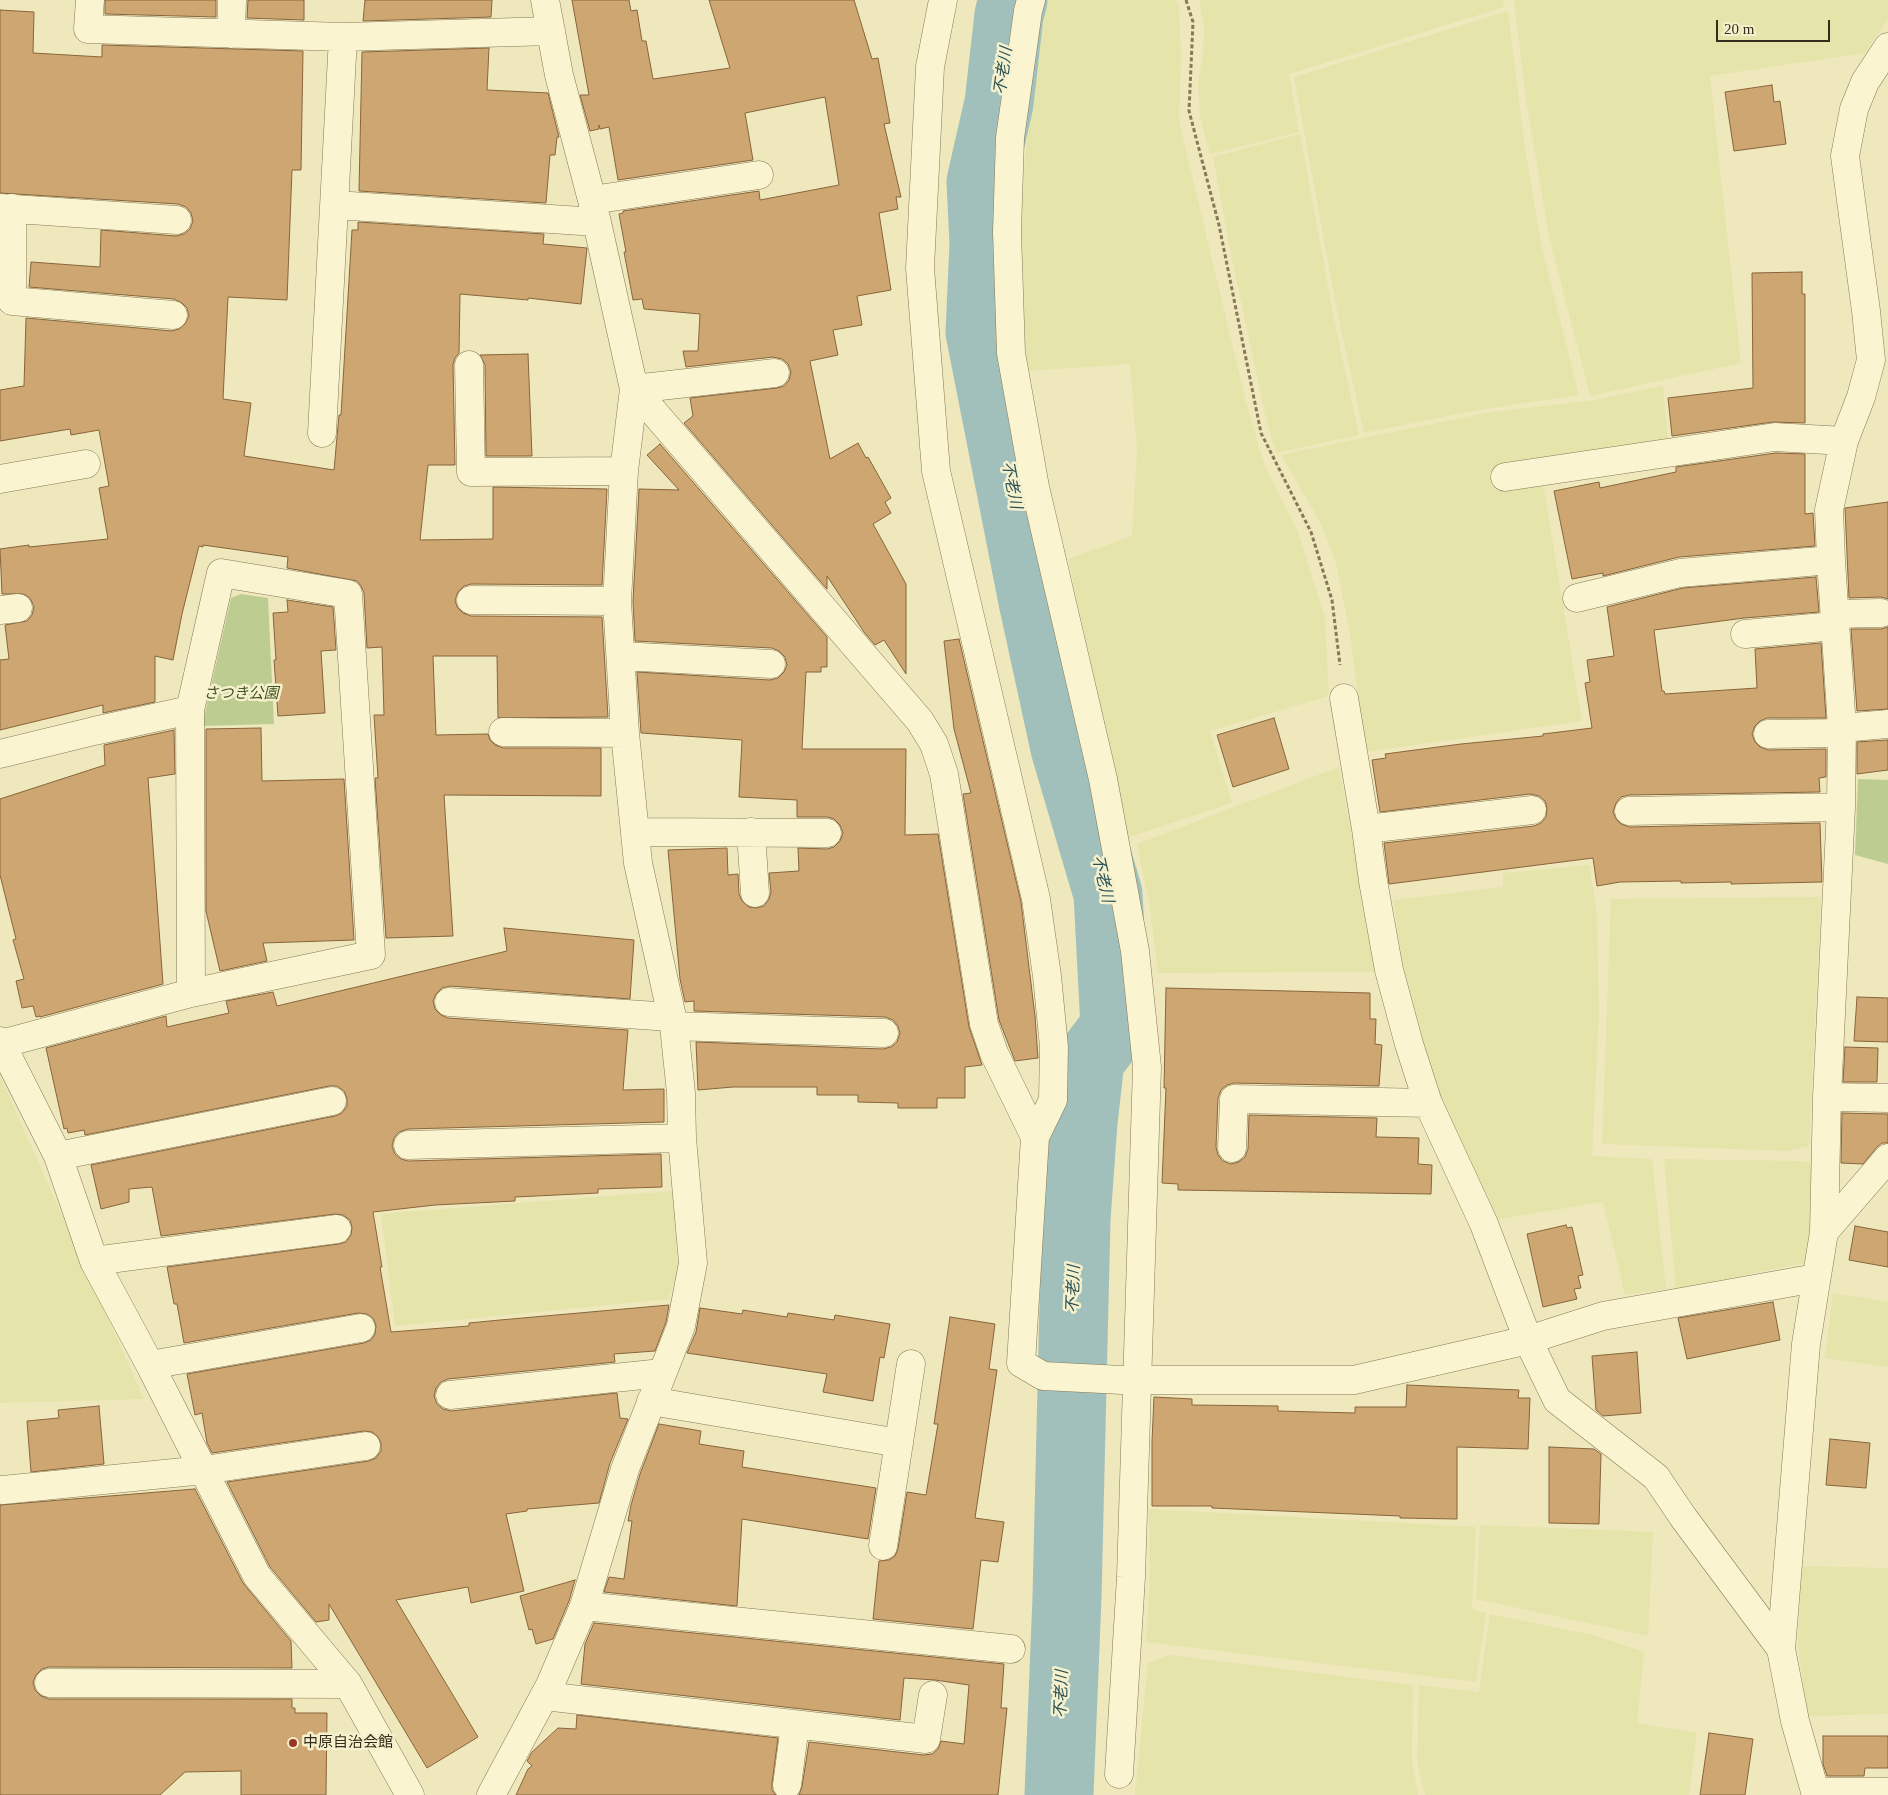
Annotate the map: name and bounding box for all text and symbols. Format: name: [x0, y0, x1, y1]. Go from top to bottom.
scale bar: [1718, 10, 1832, 42]
text: 20 m: [1724, 21, 1754, 37]
water label: 不老川: [991, 46, 1017, 96]
water label: 不老川: [997, 460, 1025, 510]
park label: さつき公園: [204, 685, 278, 703]
water label: 不老川: [1087, 853, 1117, 905]
water label: 不老川: [1064, 1265, 1084, 1313]
water label: 不老川: [1052, 1670, 1072, 1718]
place label: 中原自治会館: [303, 1734, 393, 1752]
marker: 中原自治会館: [287, 1737, 299, 1749]

